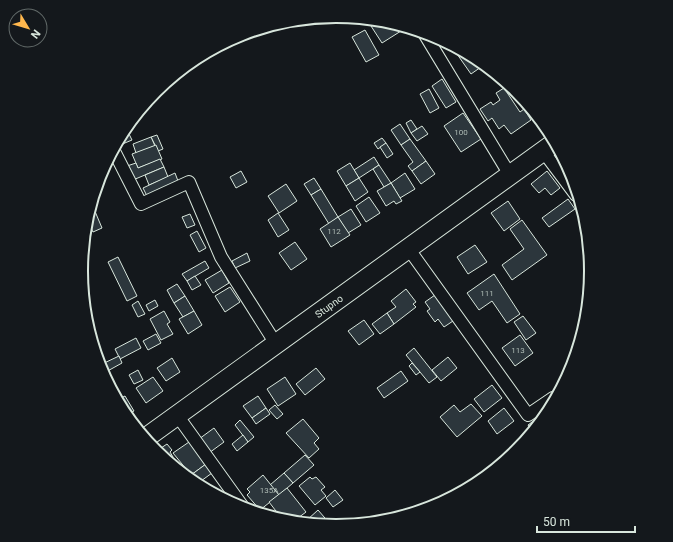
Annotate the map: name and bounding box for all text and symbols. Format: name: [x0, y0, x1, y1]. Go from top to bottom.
north arrow: [8, 8, 48, 48]
text: N: [28, 27, 43, 41]
house number: 100: [454, 128, 468, 137]
house number: 112: [327, 227, 341, 236]
house number: 111: [480, 289, 494, 298]
street label: Stupno: [313, 292, 345, 320]
house number: 113: [511, 346, 525, 355]
house number: 135A: [260, 486, 279, 495]
scale bar: [537, 508, 635, 534]
text: 50 m: [543, 515, 570, 529]

